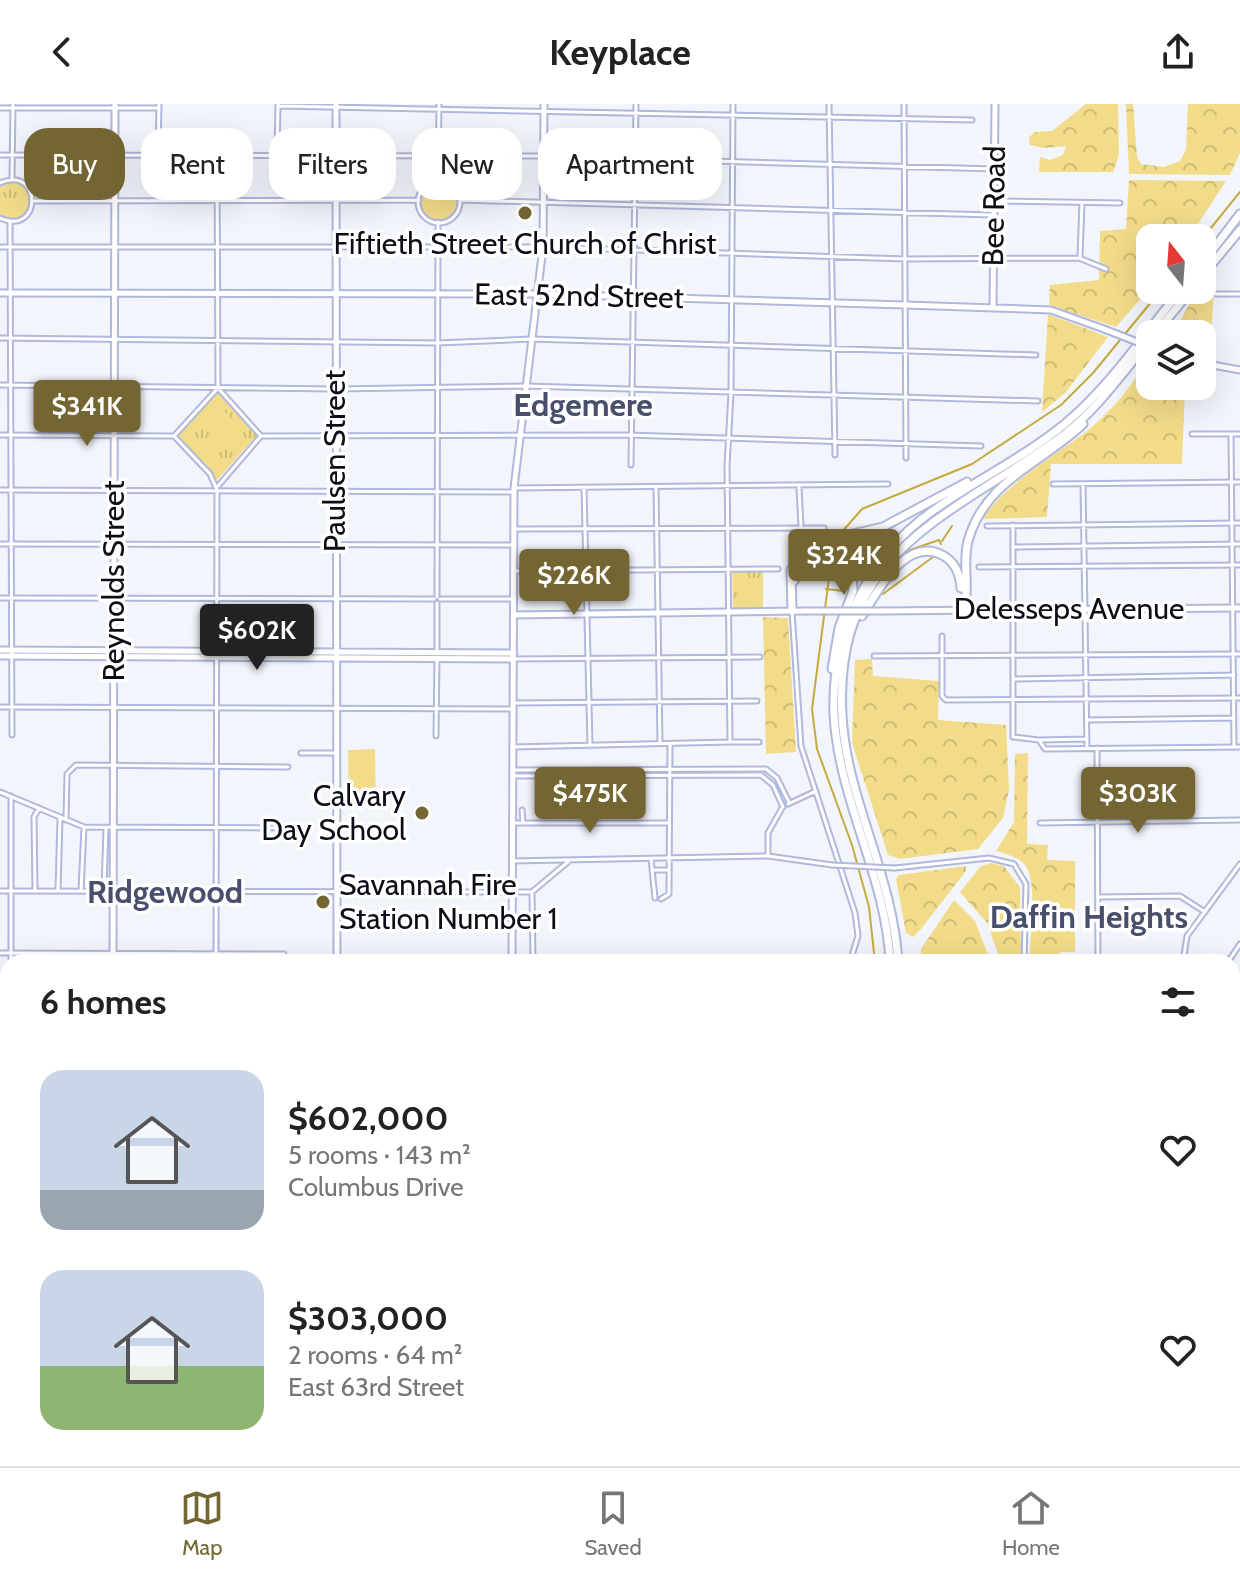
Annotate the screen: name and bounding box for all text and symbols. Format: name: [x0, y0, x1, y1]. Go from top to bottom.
icon: back: [40, 30, 84, 74]
text: Keyplace: [549, 30, 691, 74]
icon: share: [1156, 30, 1200, 74]
chip: Buy: [24, 128, 125, 200]
chip: Rent: [141, 128, 253, 200]
chip: Filters: [269, 128, 396, 200]
chip: New: [412, 128, 522, 200]
chip: Apartment: [538, 128, 722, 200]
street label: Bee Road: [974, 145, 1013, 267]
marker: Fiftieth Street Church of Christ: [516, 204, 534, 222]
north arrow: [1136, 224, 1216, 304]
map controls: [1136, 224, 1216, 400]
place label: Fiftieth Street Church of Christ: [334, 225, 716, 262]
street label: East 52nd Street: [474, 275, 684, 316]
button: layers: [1136, 320, 1216, 400]
street label: Paulsen Street: [316, 370, 353, 552]
pin: $341K: [31, 380, 143, 448]
district label: Edgemere: [513, 385, 653, 424]
text: $341K: [52, 390, 122, 422]
street label: Reynolds Street: [95, 480, 132, 682]
pin: $324K: [788, 529, 900, 597]
text: $324K: [806, 539, 882, 571]
pin: $226K: [518, 549, 630, 617]
text: $226K: [537, 559, 611, 591]
street label: Delesseps Avenue: [954, 590, 1184, 627]
pin: $602K: [201, 604, 313, 672]
text: $602K: [218, 614, 296, 646]
pin: $475K: [534, 767, 646, 835]
pin: $303K: [1082, 767, 1194, 835]
place label: Calvary Day School: [261, 777, 406, 848]
text: $475K: [553, 777, 627, 809]
text: $303K: [1099, 777, 1177, 809]
marker: Calvary Day School: [413, 804, 431, 822]
place label: Savannah Fire Station Number 1: [339, 866, 558, 937]
district label: Ridgewood: [87, 872, 243, 911]
marker: Savannah Fire Station Number 1: [314, 893, 332, 911]
district label: Daffin Heights: [990, 897, 1188, 936]
icon: filters: [1156, 980, 1200, 1024]
text: 6 homes: [40, 981, 166, 1023]
text: $602,000: [288, 1097, 448, 1139]
icon: home: [104, 1102, 200, 1198]
icon: heart: [1156, 1128, 1200, 1172]
text: 5 rooms · 143 m²: [288, 1139, 471, 1171]
text: Columbus Drive: [288, 1171, 464, 1203]
text: $303,000: [288, 1297, 448, 1339]
icon: home: [104, 1302, 200, 1398]
icon: heart: [1156, 1328, 1200, 1372]
text: 2 rooms · 64 m²: [288, 1339, 463, 1371]
text: East 63rd Street: [288, 1371, 464, 1403]
tab: Map: [180, 1486, 224, 1561]
tab: Saved: [584, 1486, 642, 1561]
tab: Home: [1002, 1486, 1060, 1561]

